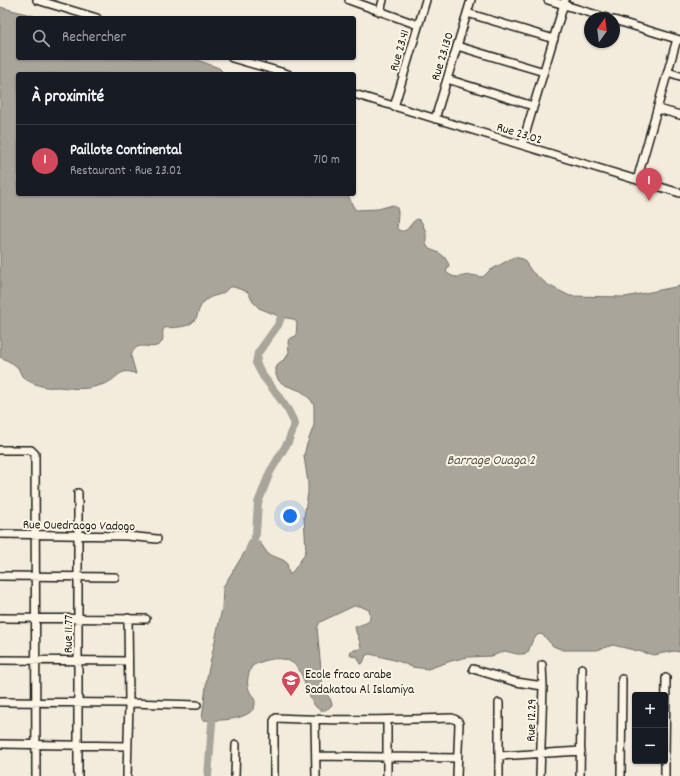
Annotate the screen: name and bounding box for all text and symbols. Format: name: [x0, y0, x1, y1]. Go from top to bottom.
north arrow: [584, 12, 620, 48]
search box: [16, 16, 356, 60]
icon: search: [30, 27, 52, 49]
text: Rechercher: [62, 27, 126, 49]
street label: Rue 23.41: [385, 28, 415, 74]
street label: Rue 23.130: [427, 30, 460, 83]
text: À proximité: [32, 86, 104, 110]
street label: Rue 23.02: [494, 118, 545, 150]
text: Paillote Continental: [70, 140, 182, 162]
text: 1: [44, 151, 46, 170]
text: 710 m: [313, 151, 340, 170]
text: Restaurant · Rue 23.02: [70, 162, 182, 181]
pin: 1: [636, 168, 662, 201]
water label: Barrage Ouaga 2: [447, 451, 536, 471]
your location: [280, 506, 300, 526]
street label: Rue Ouedraogo Vadogo: [23, 516, 136, 537]
street label: Rue 11.77: [60, 615, 79, 653]
place label: Ecole fraco arabe Sadakatou Al Islamiya: [305, 666, 415, 700]
school or university icon: Ecole fraco arabe Sadakatou Al Islamiya: [280, 669, 302, 697]
map controls: [632, 692, 668, 764]
button: +: [632, 692, 668, 728]
street label: Rue 12.29: [522, 698, 543, 742]
button: −: [632, 728, 668, 764]

